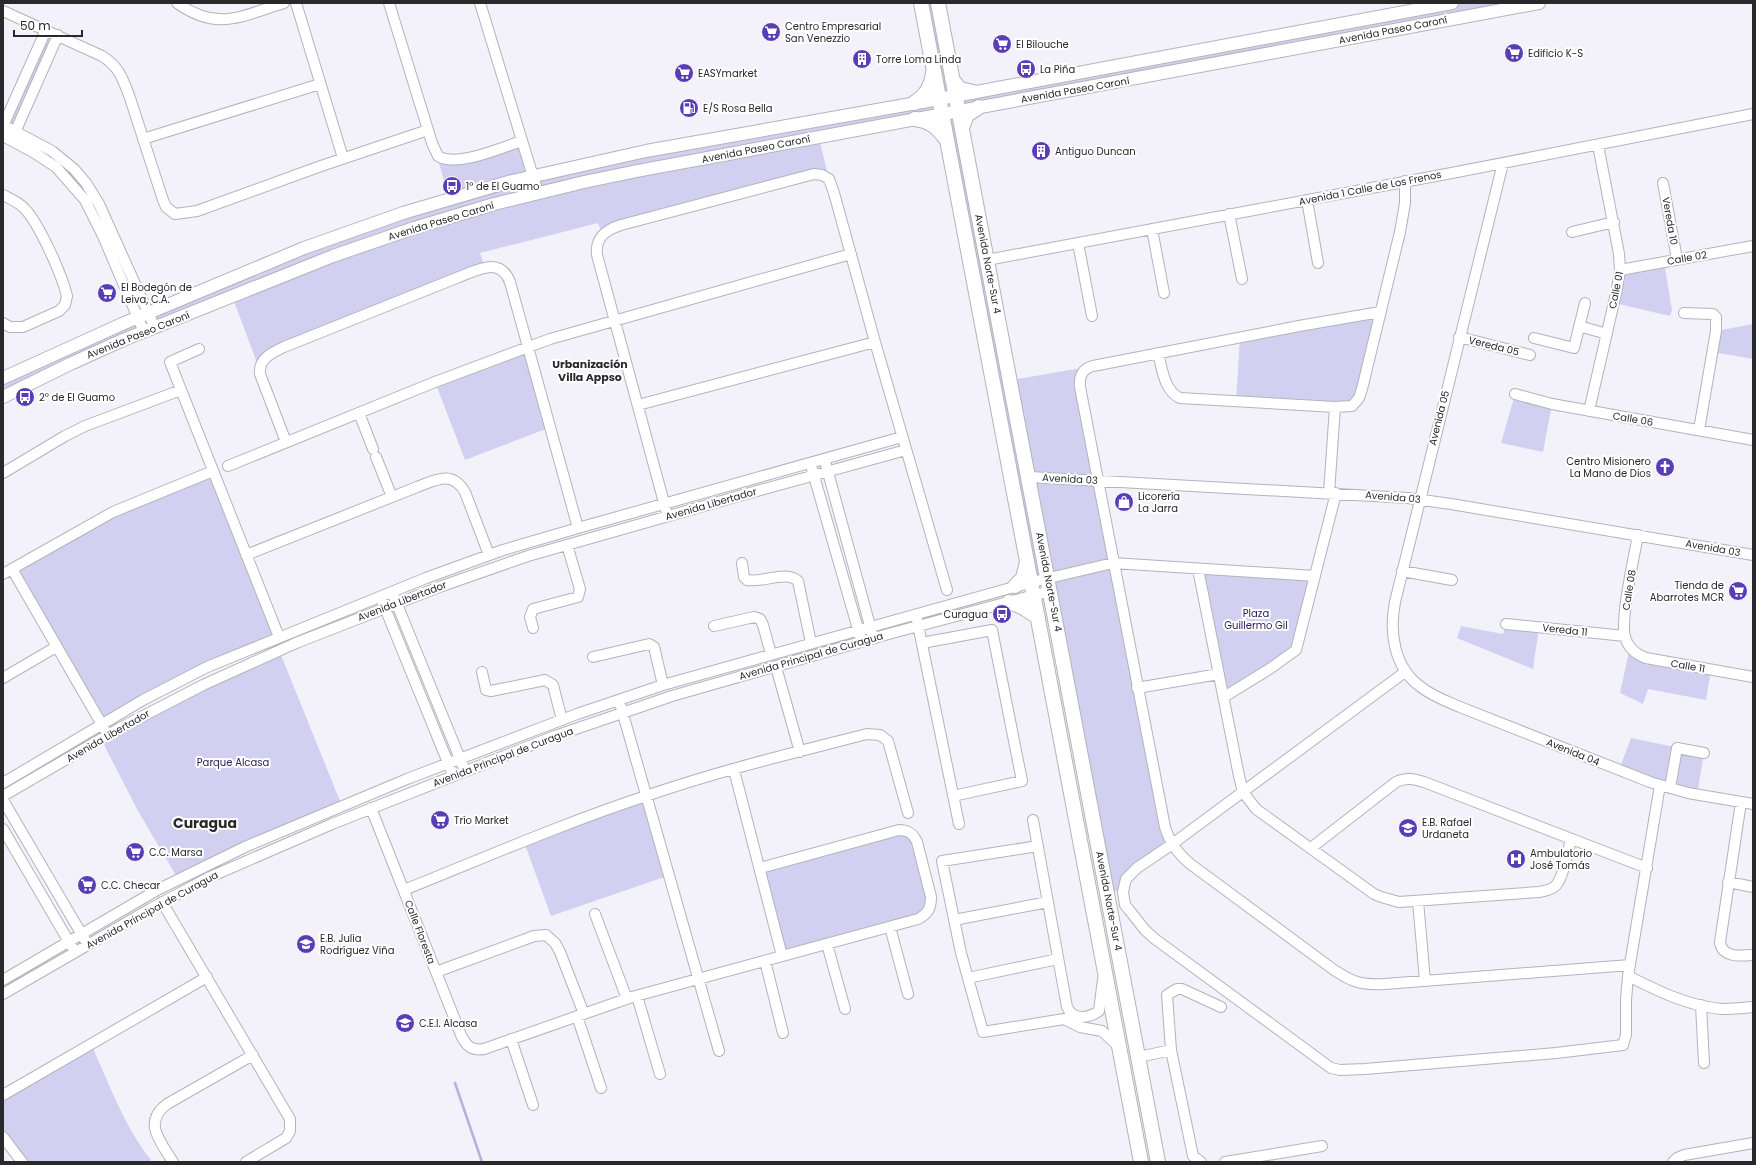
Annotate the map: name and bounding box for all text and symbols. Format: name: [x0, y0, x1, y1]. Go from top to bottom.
scale bar: [14, 12, 82, 38]
street label: Avenida Paseo Caroní: [1338, 12, 1449, 48]
text: 50 m: [20, 17, 51, 34]
place label: Centro Empresarial San Venezzio: [785, 19, 881, 46]
supermarket icon: Centro Empresarial San Venezzio: [760, 21, 782, 43]
supermarket icon: El Bilouche: [991, 33, 1013, 55]
place label: El Bilouche: [1016, 37, 1069, 52]
supermarket icon: Edificio K-S: [1503, 42, 1525, 64]
place label: Edificio K-S: [1528, 46, 1583, 61]
building icon: Torre Loma Linda: [851, 48, 873, 70]
place label: Torre Loma Linda: [876, 52, 961, 67]
bus stop icon: La Piña: [1015, 58, 1037, 80]
supermarket icon: EASYmarket: [673, 62, 695, 84]
place label: La Piña: [1040, 62, 1075, 77]
place label: EASYmarket: [698, 66, 758, 81]
street label: Avenida Paseo Caroní: [1019, 73, 1131, 107]
fuel station icon: E/S Rosa Bella: [678, 97, 700, 119]
place label: E/S Rosa Bella: [703, 101, 773, 116]
street label: Avenida Paseo Caroní: [701, 131, 812, 167]
building icon: Antiguo Duncan: [1030, 140, 1052, 162]
place label: Antiguo Duncan: [1055, 144, 1136, 159]
street label: Avenida 1 Calle de Los Frenos: [1297, 167, 1443, 209]
bus stop icon: 1° de El Guamo: [441, 175, 463, 197]
place label: 1° de El Guamo: [466, 179, 540, 194]
street label: Vereda 10: [1658, 196, 1682, 246]
street label: Avenida Paseo Caroní: [386, 198, 496, 244]
street label: Avenida Norte-Sur 4: [971, 213, 1005, 315]
street label: Calle 02: [1666, 247, 1708, 269]
street label: Calle 01: [1605, 270, 1627, 310]
place label: El Bodegón de Leiva, C.A.: [121, 280, 192, 307]
supermarket icon: El Bodegón de Leiva, C.A.: [96, 282, 118, 304]
street label: Avenida Paseo Caroní: [84, 307, 192, 363]
street label: Vereda 05: [1467, 332, 1521, 360]
district label: Urbanización Villa Appso: [552, 356, 628, 385]
bus stop icon: 2° de El Guamo: [14, 386, 36, 408]
street label: Avenida 05: [1425, 389, 1453, 447]
place label: 2° de El Guamo: [39, 390, 115, 405]
street label: Calle 06: [1612, 408, 1654, 430]
place label: Centro Misionero La Mano de Dios: [1566, 454, 1651, 481]
church icon: Centro Misionero La Mano de Dios: [1654, 456, 1676, 478]
street label: Avenida 03: [1042, 470, 1098, 488]
street label: Avenida Libertador: [664, 484, 759, 524]
street label: Avenida 03: [1365, 487, 1422, 507]
place label: Licorería La Jarra: [1138, 489, 1180, 516]
shop icon: Licorería La Jarra: [1113, 491, 1135, 513]
street label: Avenida Norte-Sur 4: [1032, 531, 1066, 633]
street label: Avenida 03: [1684, 536, 1742, 560]
street label: Calle 08: [1618, 569, 1640, 611]
street label: Avenida Libertador: [355, 577, 449, 625]
place label: Tienda de Abarrotes MCR: [1650, 578, 1724, 605]
supermarket icon: Tienda de Abarrotes MCR: [1727, 580, 1749, 602]
bus stop icon: Curagua: [991, 603, 1013, 625]
park label: Plaza Guillermo Gil: [1224, 606, 1288, 633]
place label: Curagua: [943, 607, 988, 622]
street label: Vereda 11: [1542, 620, 1588, 640]
street label: Avenida Principal de Curagua: [737, 628, 885, 684]
street label: Calle 11: [1670, 656, 1706, 676]
street label: Avenida Libertador: [63, 706, 153, 766]
street label: Avenida Principal de Curagua: [431, 723, 575, 791]
street label: Avenida 04: [1544, 735, 1602, 769]
park label: Parque Alcasa: [197, 755, 269, 770]
supermarket icon: Trío Market: [429, 809, 451, 831]
district label: Curagua: [173, 813, 237, 833]
place label: Trío Market: [454, 813, 509, 828]
place label: E.B. Rafael Urdaneta: [1422, 815, 1472, 842]
school or university icon: E.B. Rafael Urdaneta: [1397, 817, 1419, 839]
supermarket icon: C.C. Marsa: [124, 841, 146, 863]
place label: C.C. Marsa: [149, 845, 202, 860]
place label: Ambulatorio José Tomás: [1530, 846, 1592, 873]
hospital icon: Ambulatorio José Tomás: [1505, 848, 1527, 870]
street label: Avenida Norte-Sur 4: [1092, 850, 1126, 952]
street label: Avenida Principal de Curagua: [83, 867, 221, 953]
supermarket icon: C.C. Checar: [76, 874, 98, 896]
place label: C.C. Checar: [101, 878, 160, 893]
street label: Calle Floresta: [401, 898, 439, 966]
place label: E.B. Julia Rodríguez Viña: [320, 931, 394, 958]
school or university icon: E.B. Julia Rodríguez Viña: [295, 933, 317, 955]
school or university icon: C.E.I. Alcasa: [394, 1012, 416, 1034]
place label: C.E.I. Alcasa: [419, 1016, 477, 1031]

